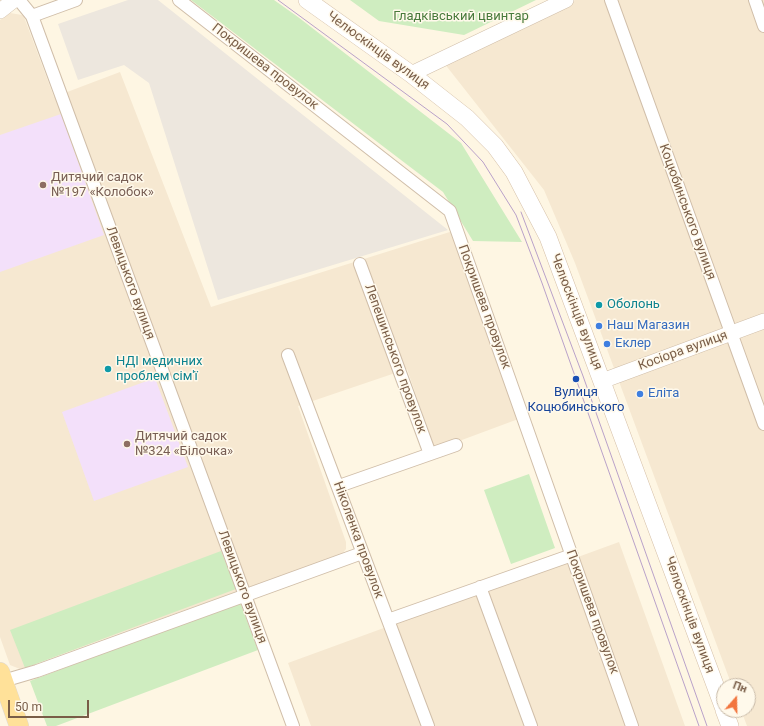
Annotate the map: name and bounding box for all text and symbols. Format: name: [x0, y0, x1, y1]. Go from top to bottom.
street label: Челюскінців вулиця: [324, 9, 432, 93]
park label: Гладківський цвинтар: [393, 9, 529, 25]
street label: Покришева провулок: [209, 21, 321, 113]
street label: Коцюбинського вулиця: [655, 142, 719, 282]
place label: Дитячий садок №197 «Колобок»: [51, 170, 154, 201]
marker: Дитячий садок №197 «Колобок»: [38, 180, 48, 190]
street label: Левицького вулиця: [102, 224, 158, 342]
street label: Покришева провулок: [454, 243, 514, 371]
street label: Челюскінців вулиця: [547, 252, 605, 372]
street label: Лепешинського провулок: [361, 282, 429, 436]
place label: Оболонь: [607, 297, 660, 313]
marker: Оболонь: [594, 300, 604, 310]
place label: Наш Магазин: [607, 318, 690, 334]
marker: Наш Магазин: [594, 321, 604, 331]
street label: Косіора вулиця: [636, 328, 730, 374]
place label: Еклер: [615, 336, 651, 352]
marker: Еклер: [602, 339, 612, 349]
place label: НДІ медичних проблем сім'ї: [116, 354, 202, 385]
marker: НДІ медичних проблем сім'ї: [103, 364, 113, 374]
marker: Вулиця Коцюбинського: [571, 374, 581, 384]
place label: Вулиця Коцюбинського: [528, 385, 624, 416]
place label: Еліта: [648, 386, 679, 402]
marker: Еліта: [635, 389, 645, 399]
place label: Дитячий садок №324 «Білочка»: [135, 429, 233, 460]
marker: Дитячий садок №324 «Білочка»: [122, 439, 132, 449]
street label: Ніколенка провулок: [330, 479, 386, 601]
street label: Левицького вулиця: [214, 528, 270, 646]
street label: Покришева провулок: [562, 548, 622, 676]
street label: Челюскінців вулиця: [661, 554, 717, 676]
north arrow: [716, 678, 756, 718]
text: Пн: [731, 679, 749, 696]
scale bar: [10, 692, 91, 718]
text: 50 m: [15, 700, 42, 714]

